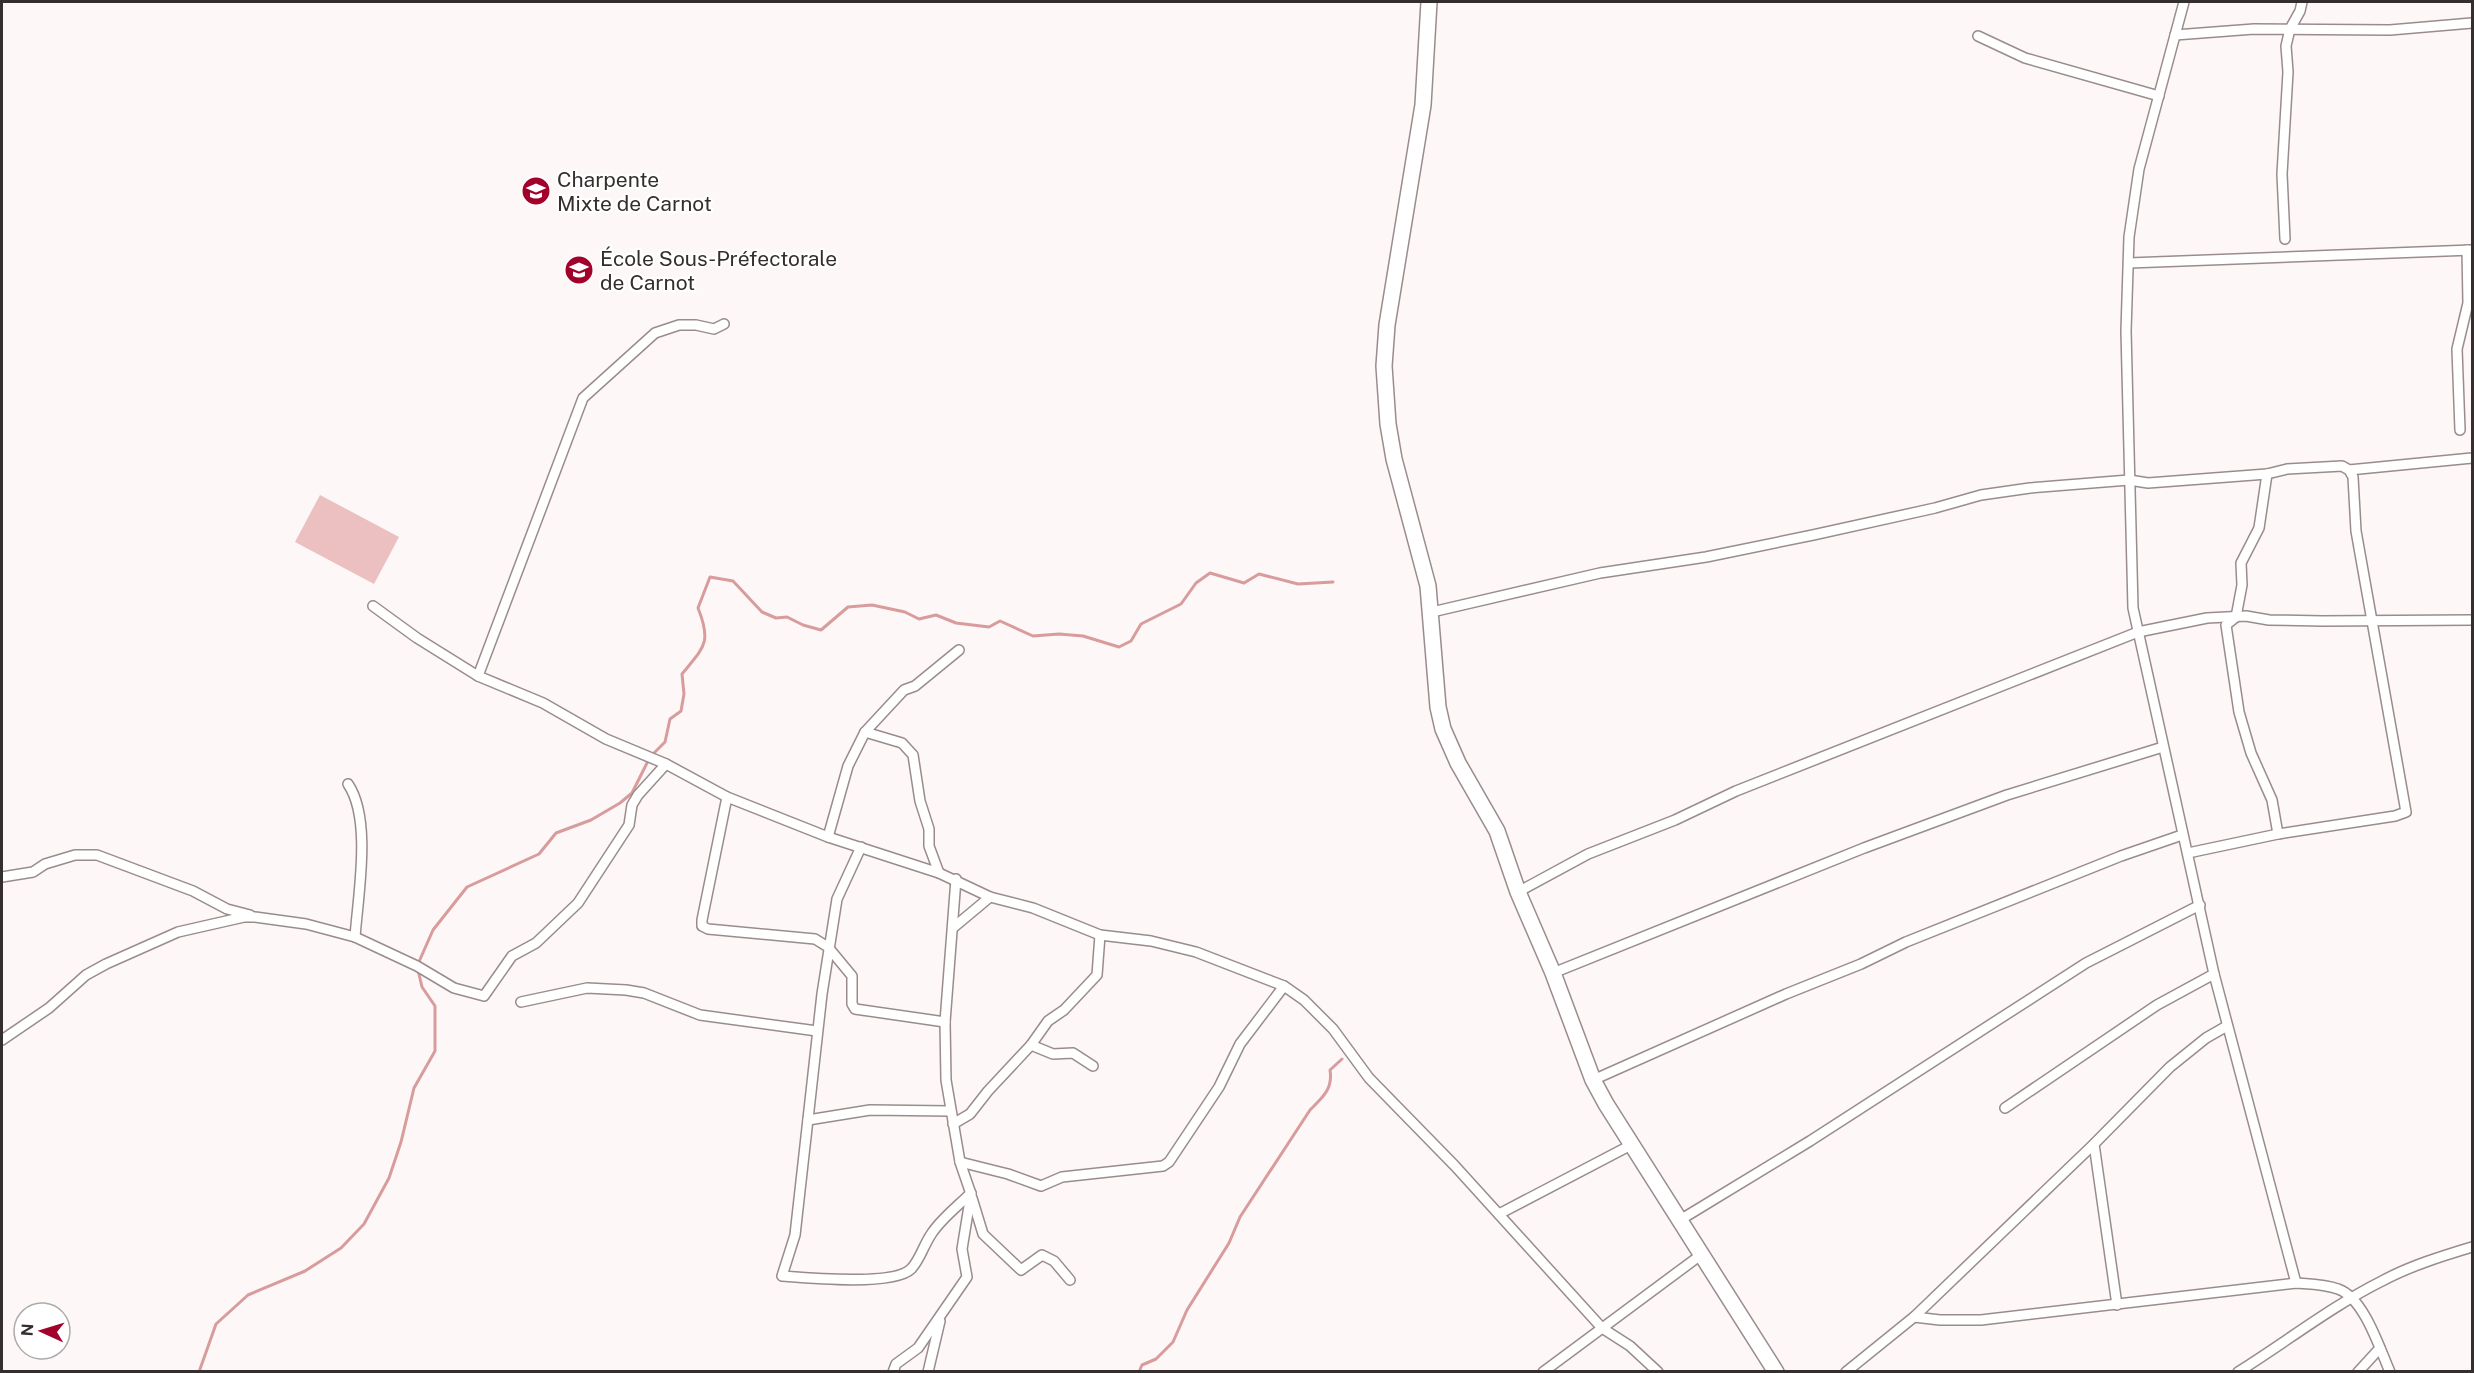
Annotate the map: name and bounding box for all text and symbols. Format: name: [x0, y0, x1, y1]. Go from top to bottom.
place label: Charpente Mixte de Carnot: [557, 167, 712, 216]
school or university icon: Charpente Mixte de Carnot: [520, 175, 552, 207]
place label: École Sous-Préfectorale de Carnot: [600, 246, 837, 295]
school or university icon: École Sous-Préfectorale de Carnot: [563, 254, 595, 286]
north arrow: [12, 1301, 72, 1361]
text: N: [18, 1323, 37, 1337]

